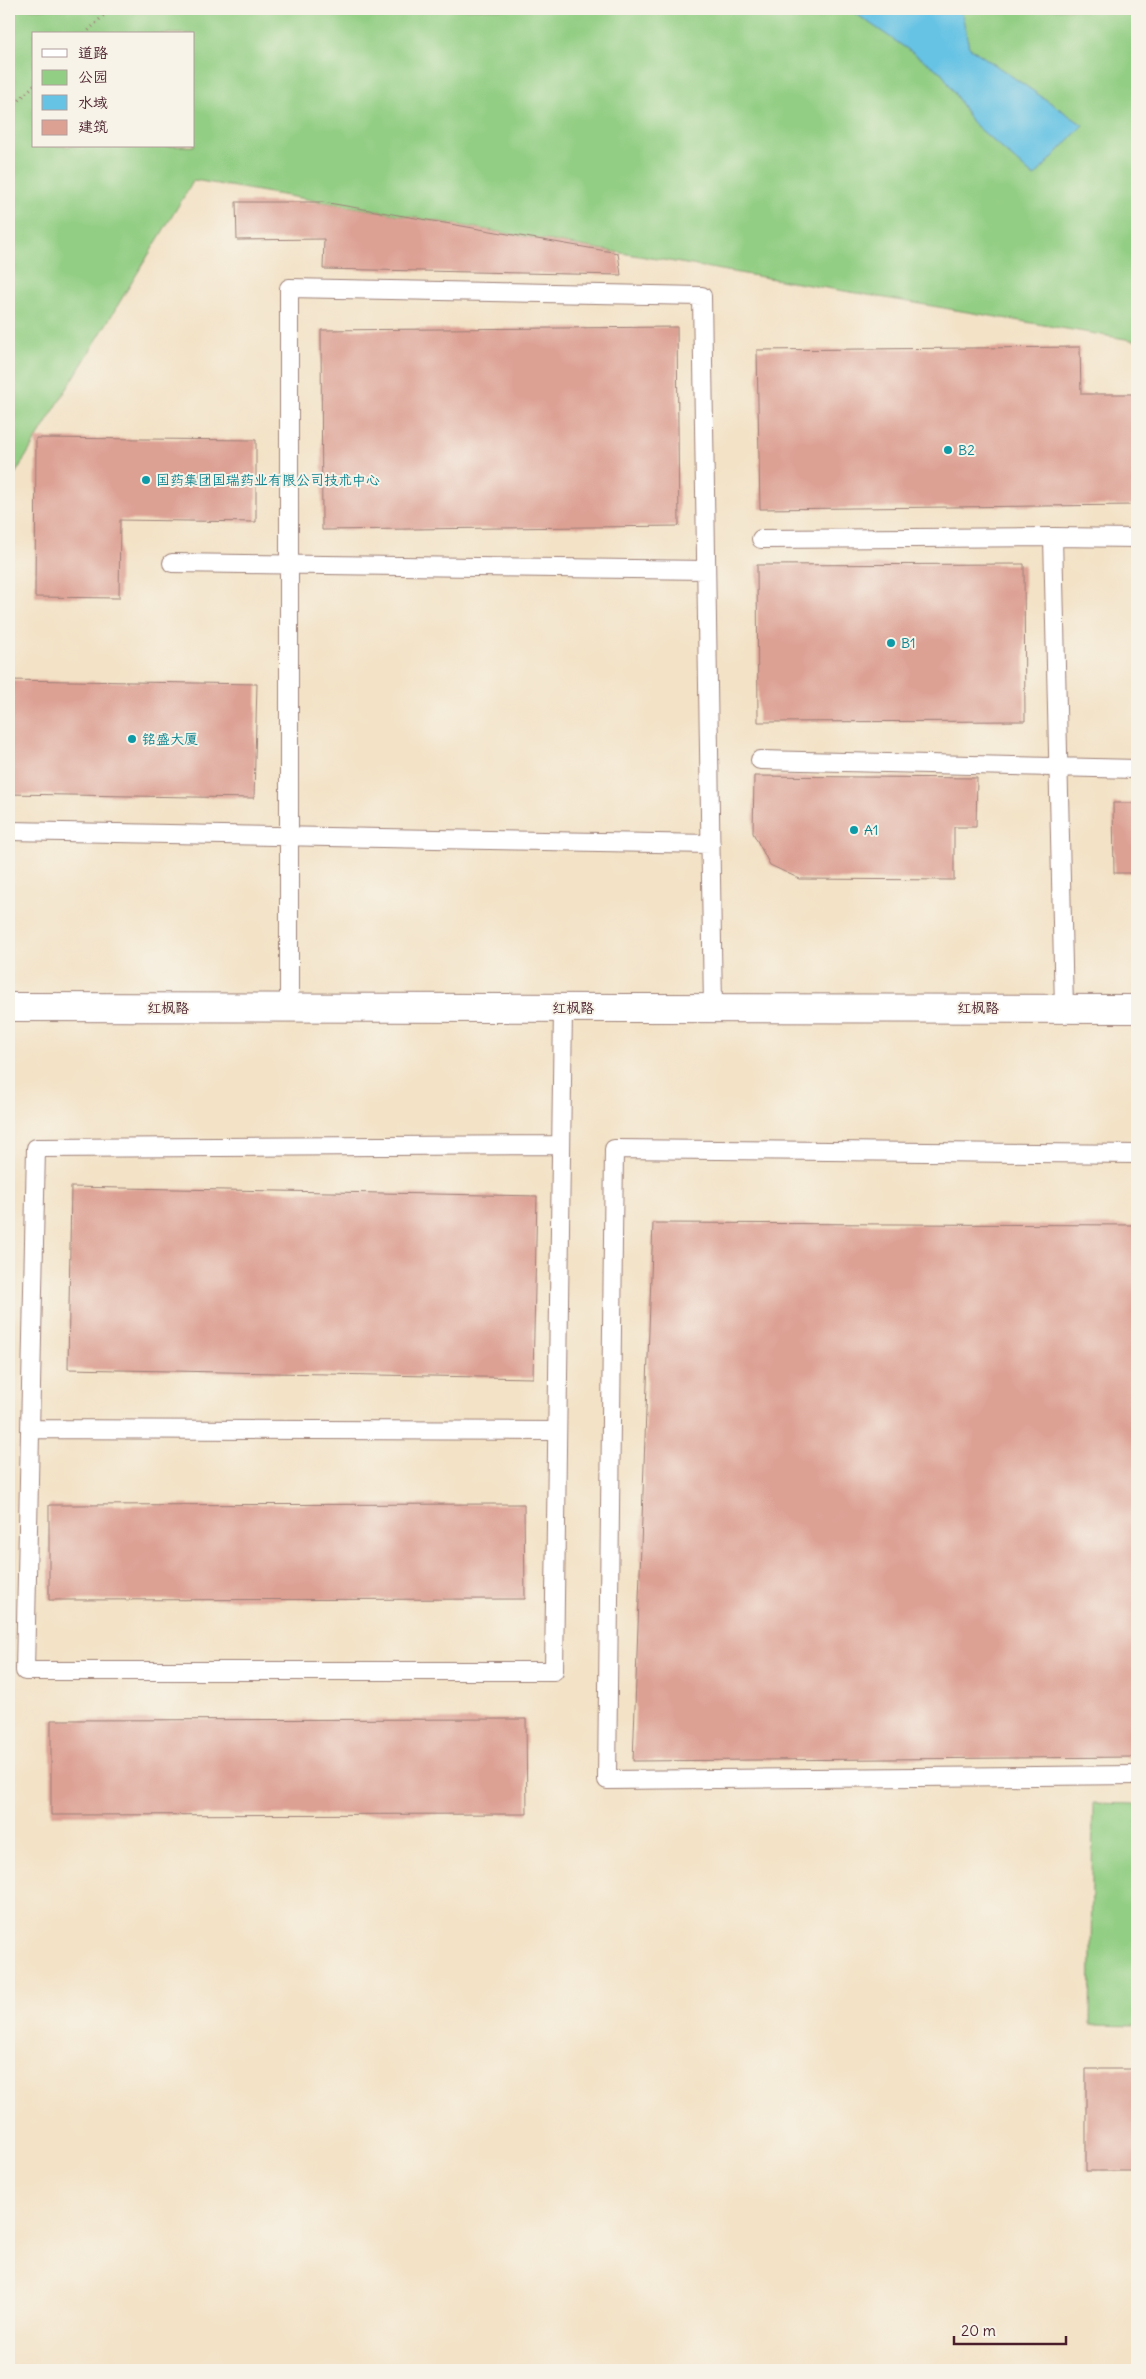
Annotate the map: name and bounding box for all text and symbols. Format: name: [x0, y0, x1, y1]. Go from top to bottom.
legend: [32, 32, 195, 148]
text: 道路: [78, 43, 108, 62]
text: 公园: [78, 67, 108, 86]
text: 水域: [78, 93, 108, 112]
text: 建筑: [78, 117, 108, 136]
place label: B2: [958, 441, 975, 459]
marker: B2: [942, 444, 954, 456]
place label: 国药集团国瑞药业有限公司技术中心: [156, 471, 380, 489]
marker: 国药集团国瑞药业有限公司技术中心: [140, 474, 152, 486]
place label: B1: [901, 634, 916, 652]
marker: B1: [885, 637, 897, 649]
place label: 铭盛大厦: [142, 730, 198, 748]
marker: 铭盛大厦: [126, 733, 138, 745]
place label: A1: [864, 821, 878, 839]
marker: A1: [848, 824, 860, 836]
street label: 红枫路: [147, 999, 189, 1017]
street label: 红枫路: [552, 999, 594, 1017]
street label: 红枫路: [957, 999, 999, 1017]
scale bar: [954, 2314, 1066, 2346]
text: 20 m: [961, 2321, 996, 2340]

